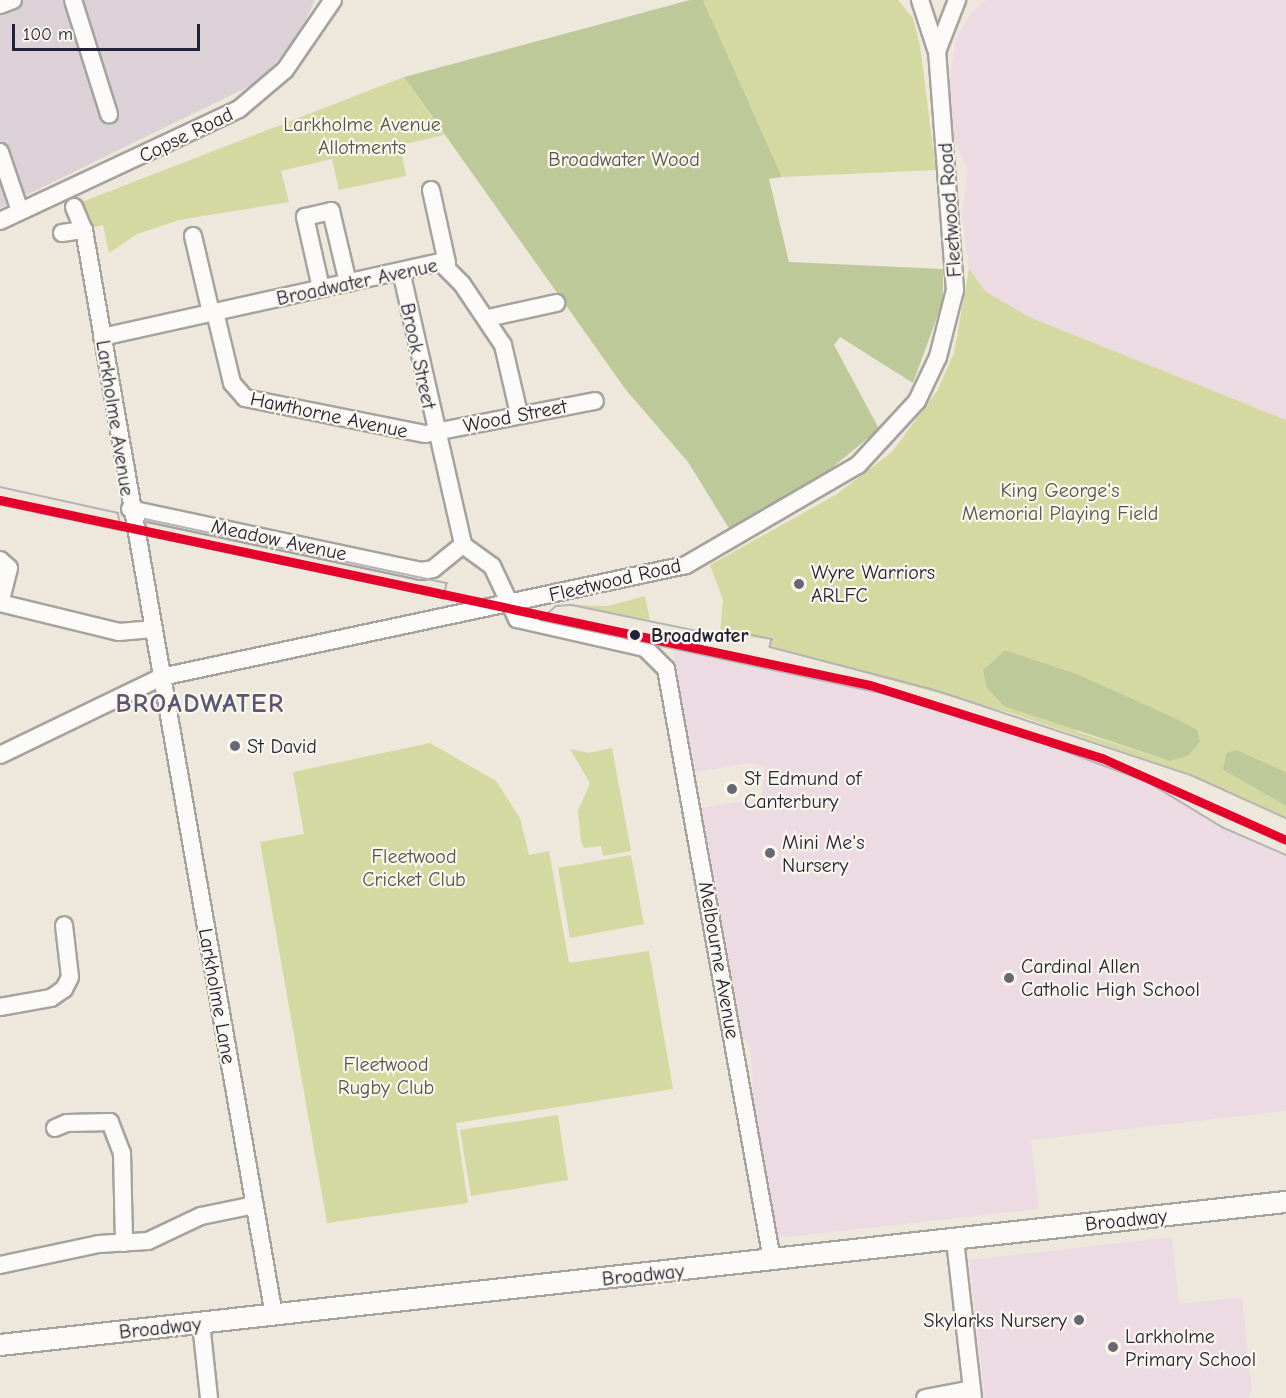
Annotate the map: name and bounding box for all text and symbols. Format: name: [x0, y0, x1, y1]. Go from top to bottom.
scale bar: [15, 12, 202, 50]
text: 100 m: [23, 24, 73, 45]
street label: Copse Road: [135, 102, 237, 168]
park label: Larkholme Avenue Allotments: [283, 112, 441, 159]
street label: Fleetwood Road: [933, 142, 967, 278]
park label: Broadwater Wood: [548, 147, 700, 171]
street label: Broadwater Avenue: [274, 253, 440, 311]
street label: Brook Street: [395, 301, 441, 411]
street label: Larkholme Avenue: [91, 338, 139, 498]
street label: Hawthorne Avenue: [248, 387, 410, 443]
street label: Wood Street: [461, 394, 569, 438]
park label: King George's Memorial Playing Field: [962, 478, 1158, 525]
street label: Meadow Avenue: [209, 514, 349, 566]
street label: Fleetwood Road: [547, 553, 683, 607]
place label: Wyre Warriors ARLFC: [811, 560, 935, 607]
marker: Wyre Warriors ARLFC: [792, 577, 806, 591]
place label: Broadwater: [651, 623, 748, 647]
marker: Broadwater: [624, 624, 646, 646]
district label: BROADWATER: [115, 689, 285, 721]
place label: St David: [247, 734, 317, 758]
marker: St David: [228, 739, 242, 753]
place label: St Edmund of Canterbury: [744, 766, 861, 813]
marker: St Edmund of Canterbury: [725, 782, 739, 796]
place label: Mini Me's Nursery: [782, 830, 865, 877]
park label: Fleetwood Cricket Club: [362, 845, 466, 892]
marker: Mini Me's Nursery: [763, 846, 777, 860]
street label: Melbourne Avenue: [693, 879, 745, 1041]
street label: Larkholme Lane: [193, 926, 241, 1066]
place label: Cardinal Allen Catholic High School: [1021, 954, 1200, 1001]
marker: Cardinal Allen Catholic High School: [1002, 971, 1016, 985]
park label: Fleetwood Rugby Club: [338, 1053, 434, 1100]
street label: Broadway: [1084, 1204, 1168, 1236]
street label: Broadway: [601, 1259, 685, 1291]
place label: Skylarks Nursery: [924, 1308, 1067, 1332]
street label: Broadway: [118, 1312, 202, 1344]
marker: Skylarks Nursery: [1072, 1313, 1086, 1327]
place label: Larkholme Primary School: [1125, 1324, 1256, 1371]
marker: Larkholme Primary School: [1106, 1340, 1120, 1354]

